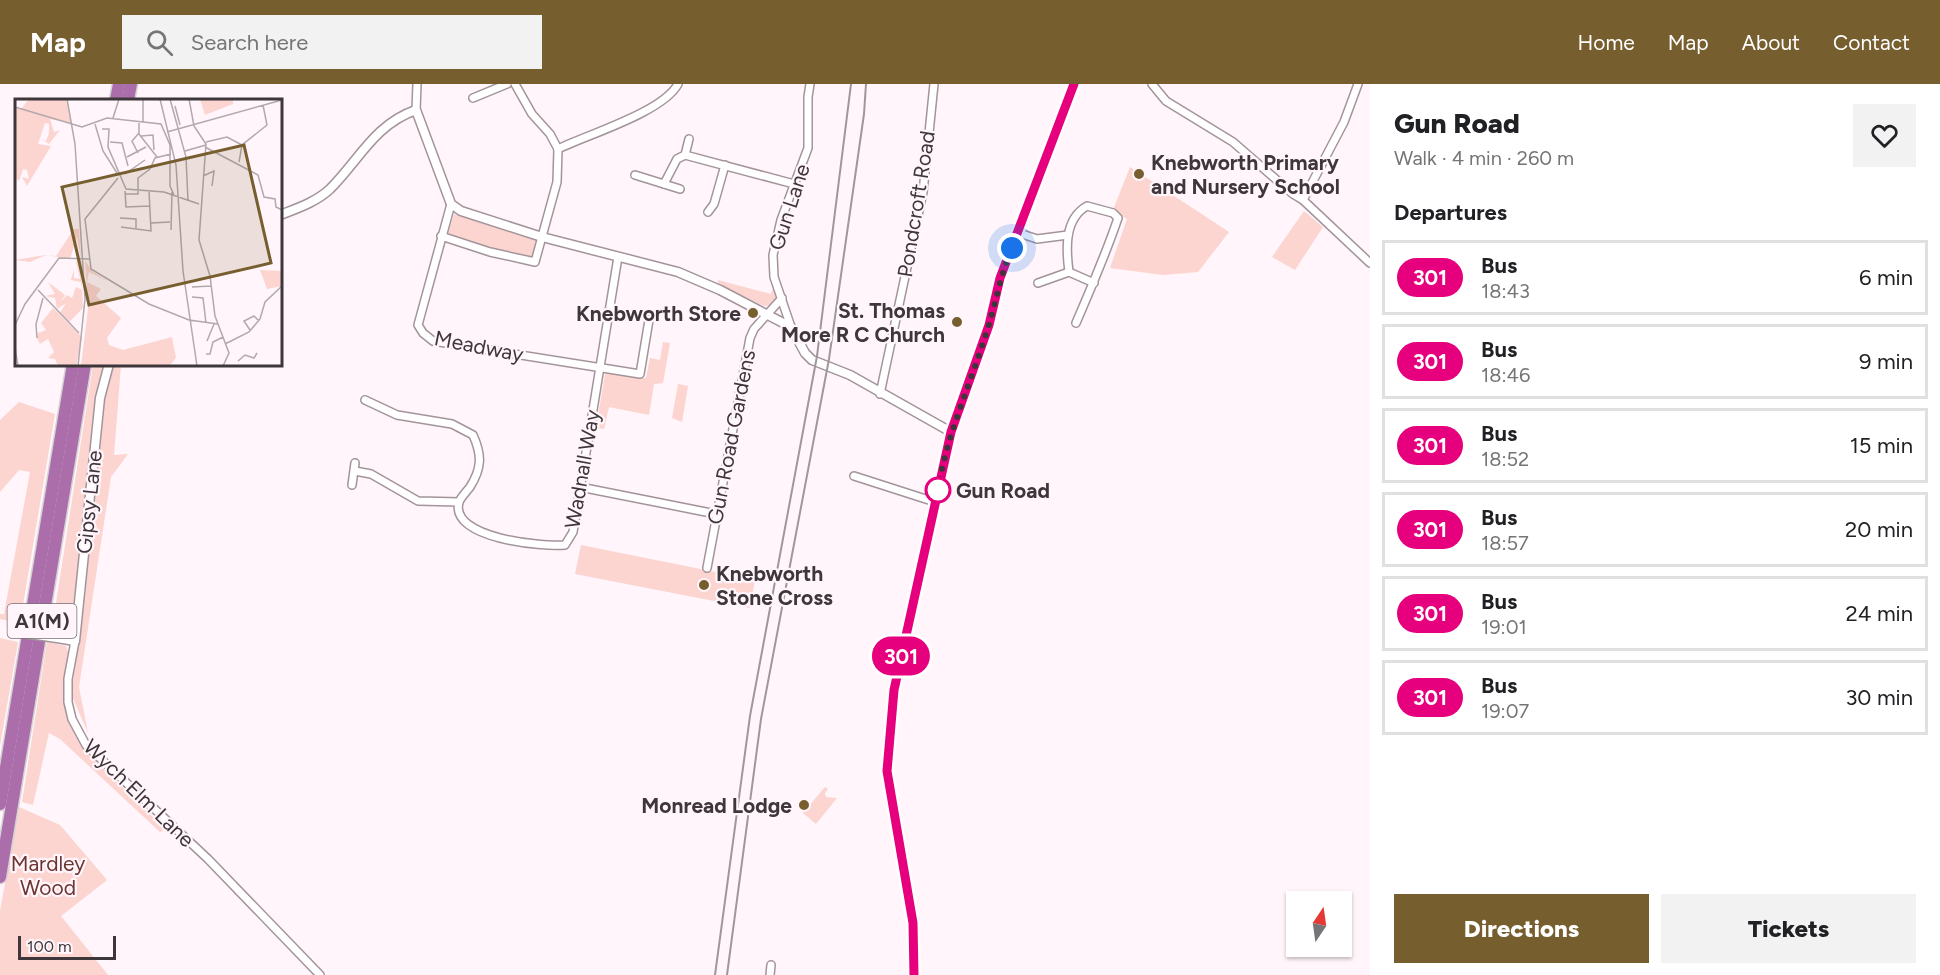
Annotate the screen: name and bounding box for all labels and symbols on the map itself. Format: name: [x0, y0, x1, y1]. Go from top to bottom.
inset map: [15, 99, 282, 366]
street label: Pondcroft Road: [892, 129, 940, 279]
place label: Knebworth Primary and Nursery School: [1151, 150, 1340, 199]
street label: Gun Lane: [763, 161, 815, 253]
marker: Knebworth Primary and Nursery School: [1132, 167, 1146, 181]
your location: [997, 233, 1027, 263]
place label: St. Thomas More R C Church: [781, 298, 945, 347]
place label: Knebworth Store: [576, 301, 741, 326]
marker: Knebworth Store: [746, 306, 760, 320]
marker: St. Thomas More R C Church: [950, 315, 964, 329]
street label: Meadway: [432, 325, 526, 367]
street label: Gun Road Gardens: [702, 348, 760, 526]
street label: Wadnall Way: [559, 408, 605, 530]
street label: Gipsy Lane: [71, 449, 107, 555]
marker: Gun Road: [925, 477, 951, 503]
place label: Gun Road: [956, 478, 1050, 503]
place label: Knebworth Stone Cross: [716, 561, 833, 610]
marker: Knebworth Stone Cross: [697, 578, 711, 592]
road number: A1(M): [8, 604, 76, 638]
line badge: 301: [866, 636, 936, 676]
street label: Wych Elm Lane: [78, 734, 200, 852]
place label: Monread Lodge: [641, 793, 792, 818]
marker: Monread Lodge: [797, 798, 811, 812]
park label: Mardley Wood: [11, 851, 85, 900]
north arrow: [1286, 891, 1352, 957]
scale bar: [18, 933, 116, 960]

